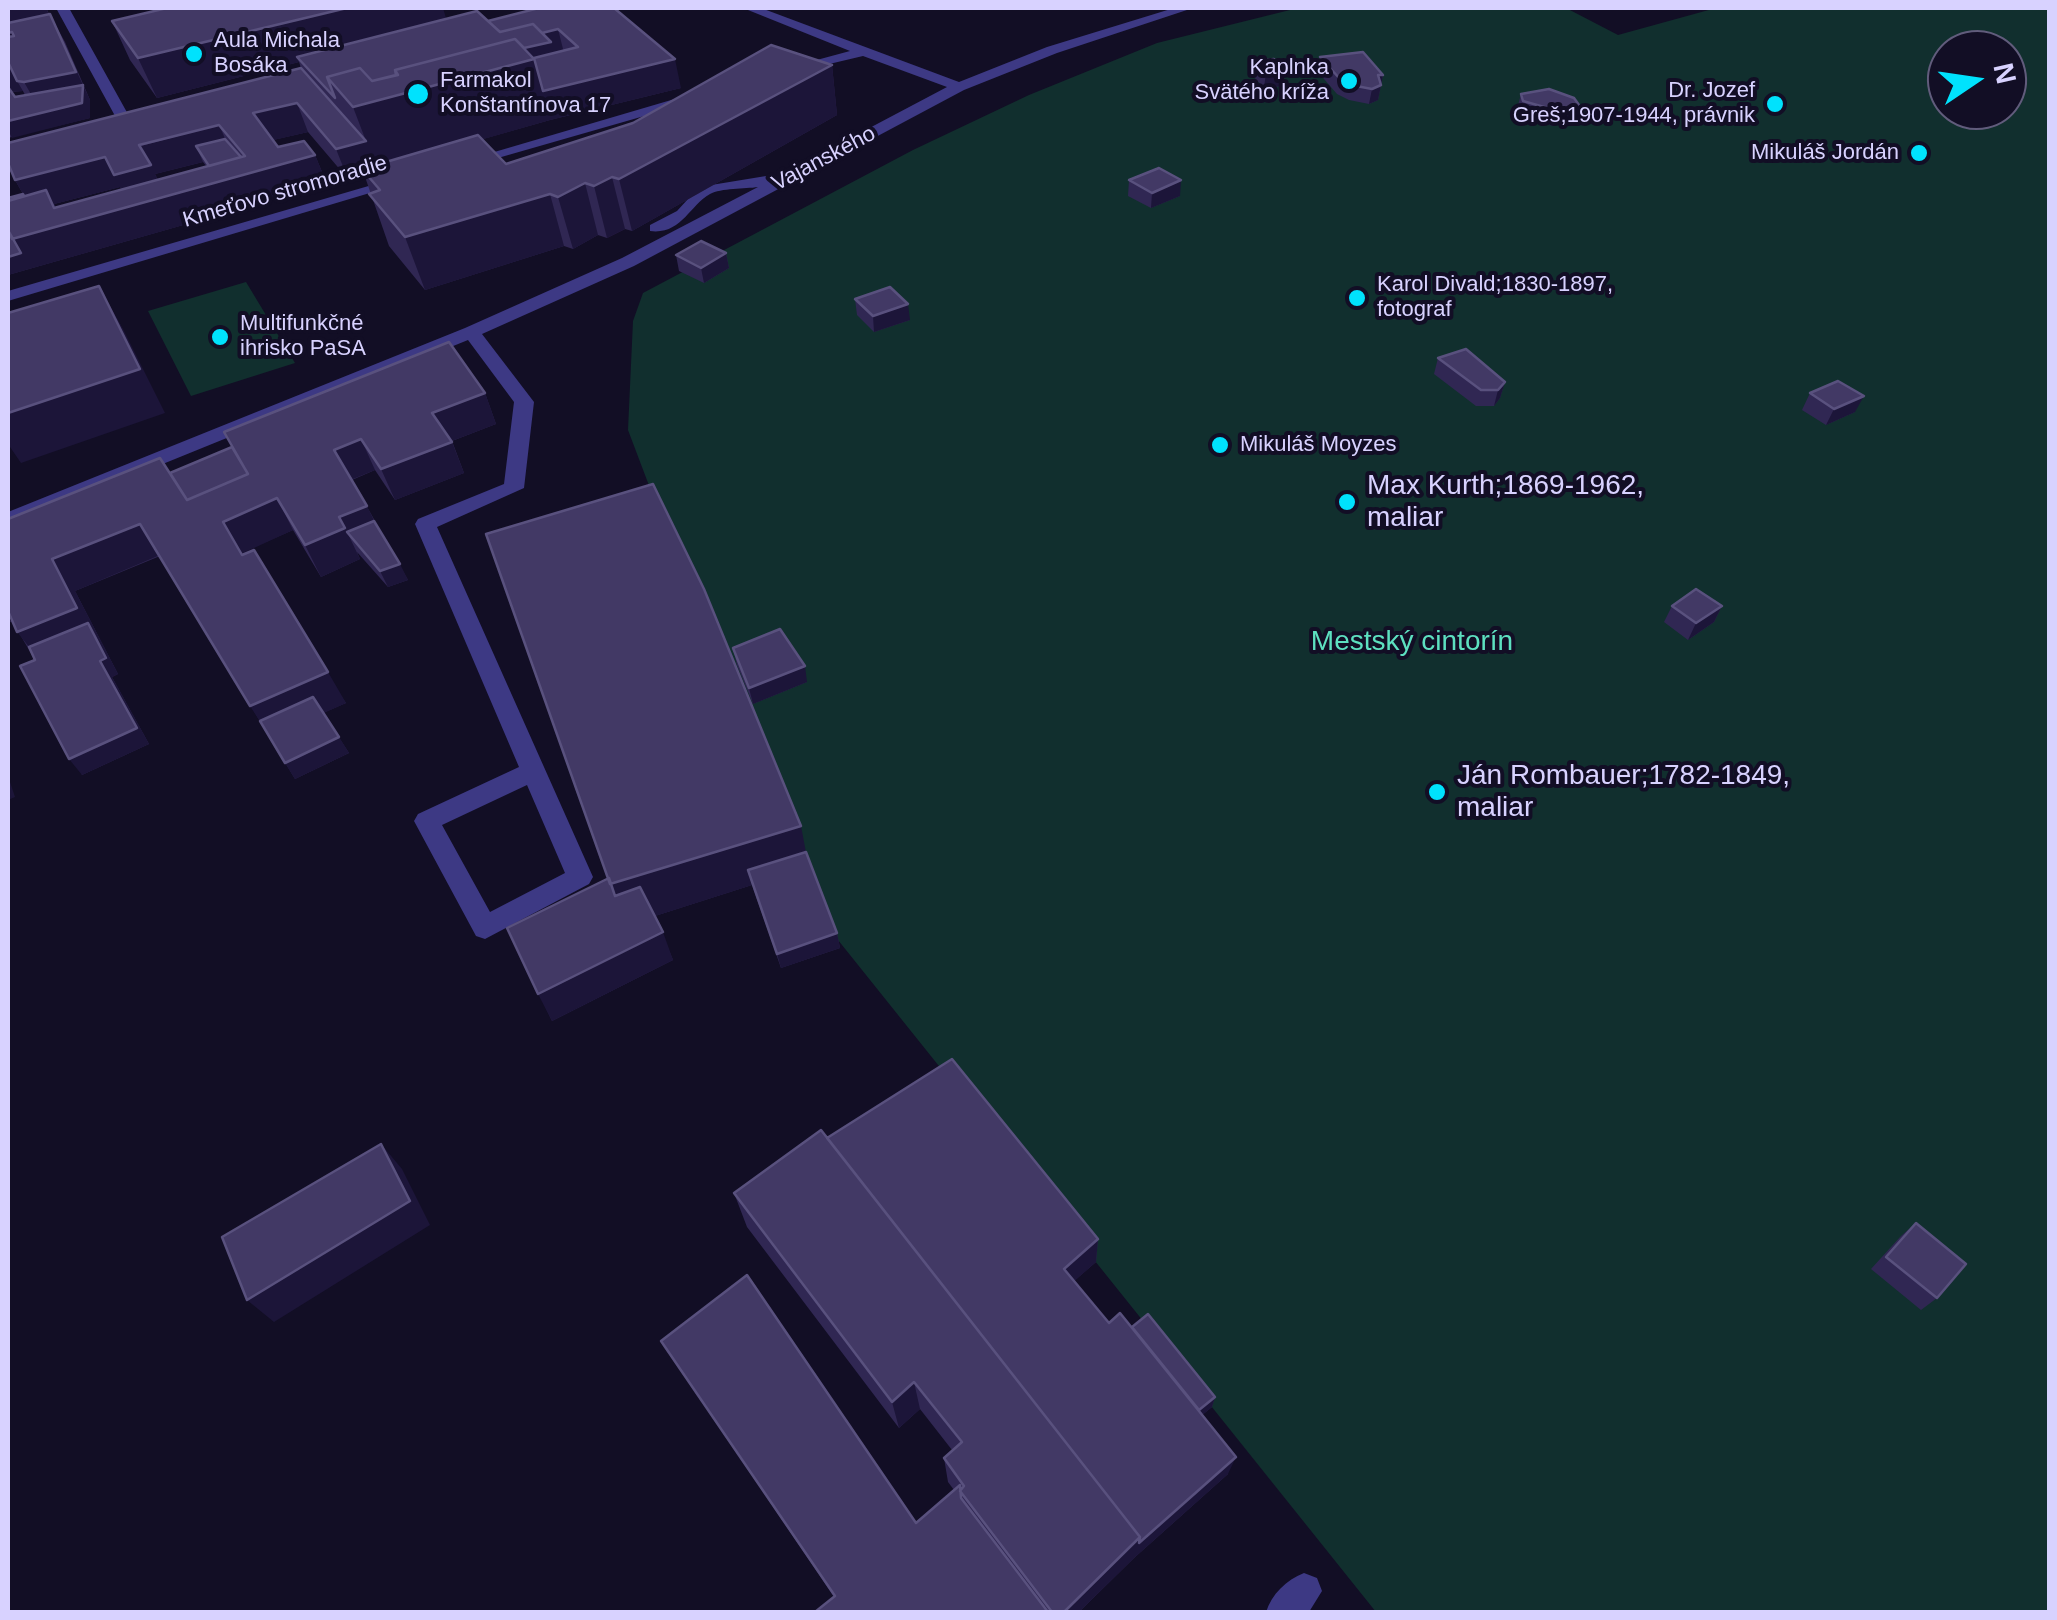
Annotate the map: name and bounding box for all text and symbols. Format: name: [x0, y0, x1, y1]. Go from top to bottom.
place label: Aula Michala Bosáka: [214, 28, 340, 80]
north arrow: [1927, 30, 2027, 130]
marker: Aula Michala Bosáka: [183, 43, 205, 65]
place label: Kaplnka Svätého kríža: [1194, 55, 1329, 106]
text: N: [1987, 60, 2022, 87]
place label: Farmakol Konštantínova 17: [440, 68, 611, 120]
marker: Kaplnka Svätého kríža: [1338, 70, 1360, 92]
place label: Dr. Jozef Greš;1907-1944, právnik: [1513, 78, 1755, 130]
marker: Farmakol Konštantínova 17: [405, 81, 431, 107]
marker: Dr. Jozef Greš;1907-1944, právnik: [1764, 93, 1786, 115]
street label: Vajanského: [768, 121, 880, 197]
place label: Mikuláš Jordán: [1751, 140, 1899, 166]
marker: Mikuláš Jordán: [1908, 142, 1930, 164]
street label: Kmeťovo stromoradie: [180, 150, 390, 234]
place label: Karol Divald;1830-1897, fotograf: [1377, 272, 1613, 324]
marker: Karol Divald;1830-1897, fotograf: [1346, 287, 1368, 309]
place label: Multifunkčné ihrisko PaSA: [240, 311, 366, 362]
marker: Multifunkčné ihrisko PaSA: [209, 326, 231, 348]
place label: Mikuláš Moyzes: [1240, 432, 1396, 458]
marker: Mikuláš Moyzes: [1209, 434, 1231, 456]
place label: Max Kurth;1869-1962, maliar: [1367, 469, 1644, 535]
marker: Max Kurth;1869-1962, maliar: [1336, 491, 1358, 513]
park label: Mestský cintorín: [1311, 625, 1513, 659]
place label: Ján Rombauer;1782-1849, maliar: [1457, 759, 1790, 825]
marker: Ján Rombauer;1782-1849, maliar: [1426, 781, 1448, 803]

